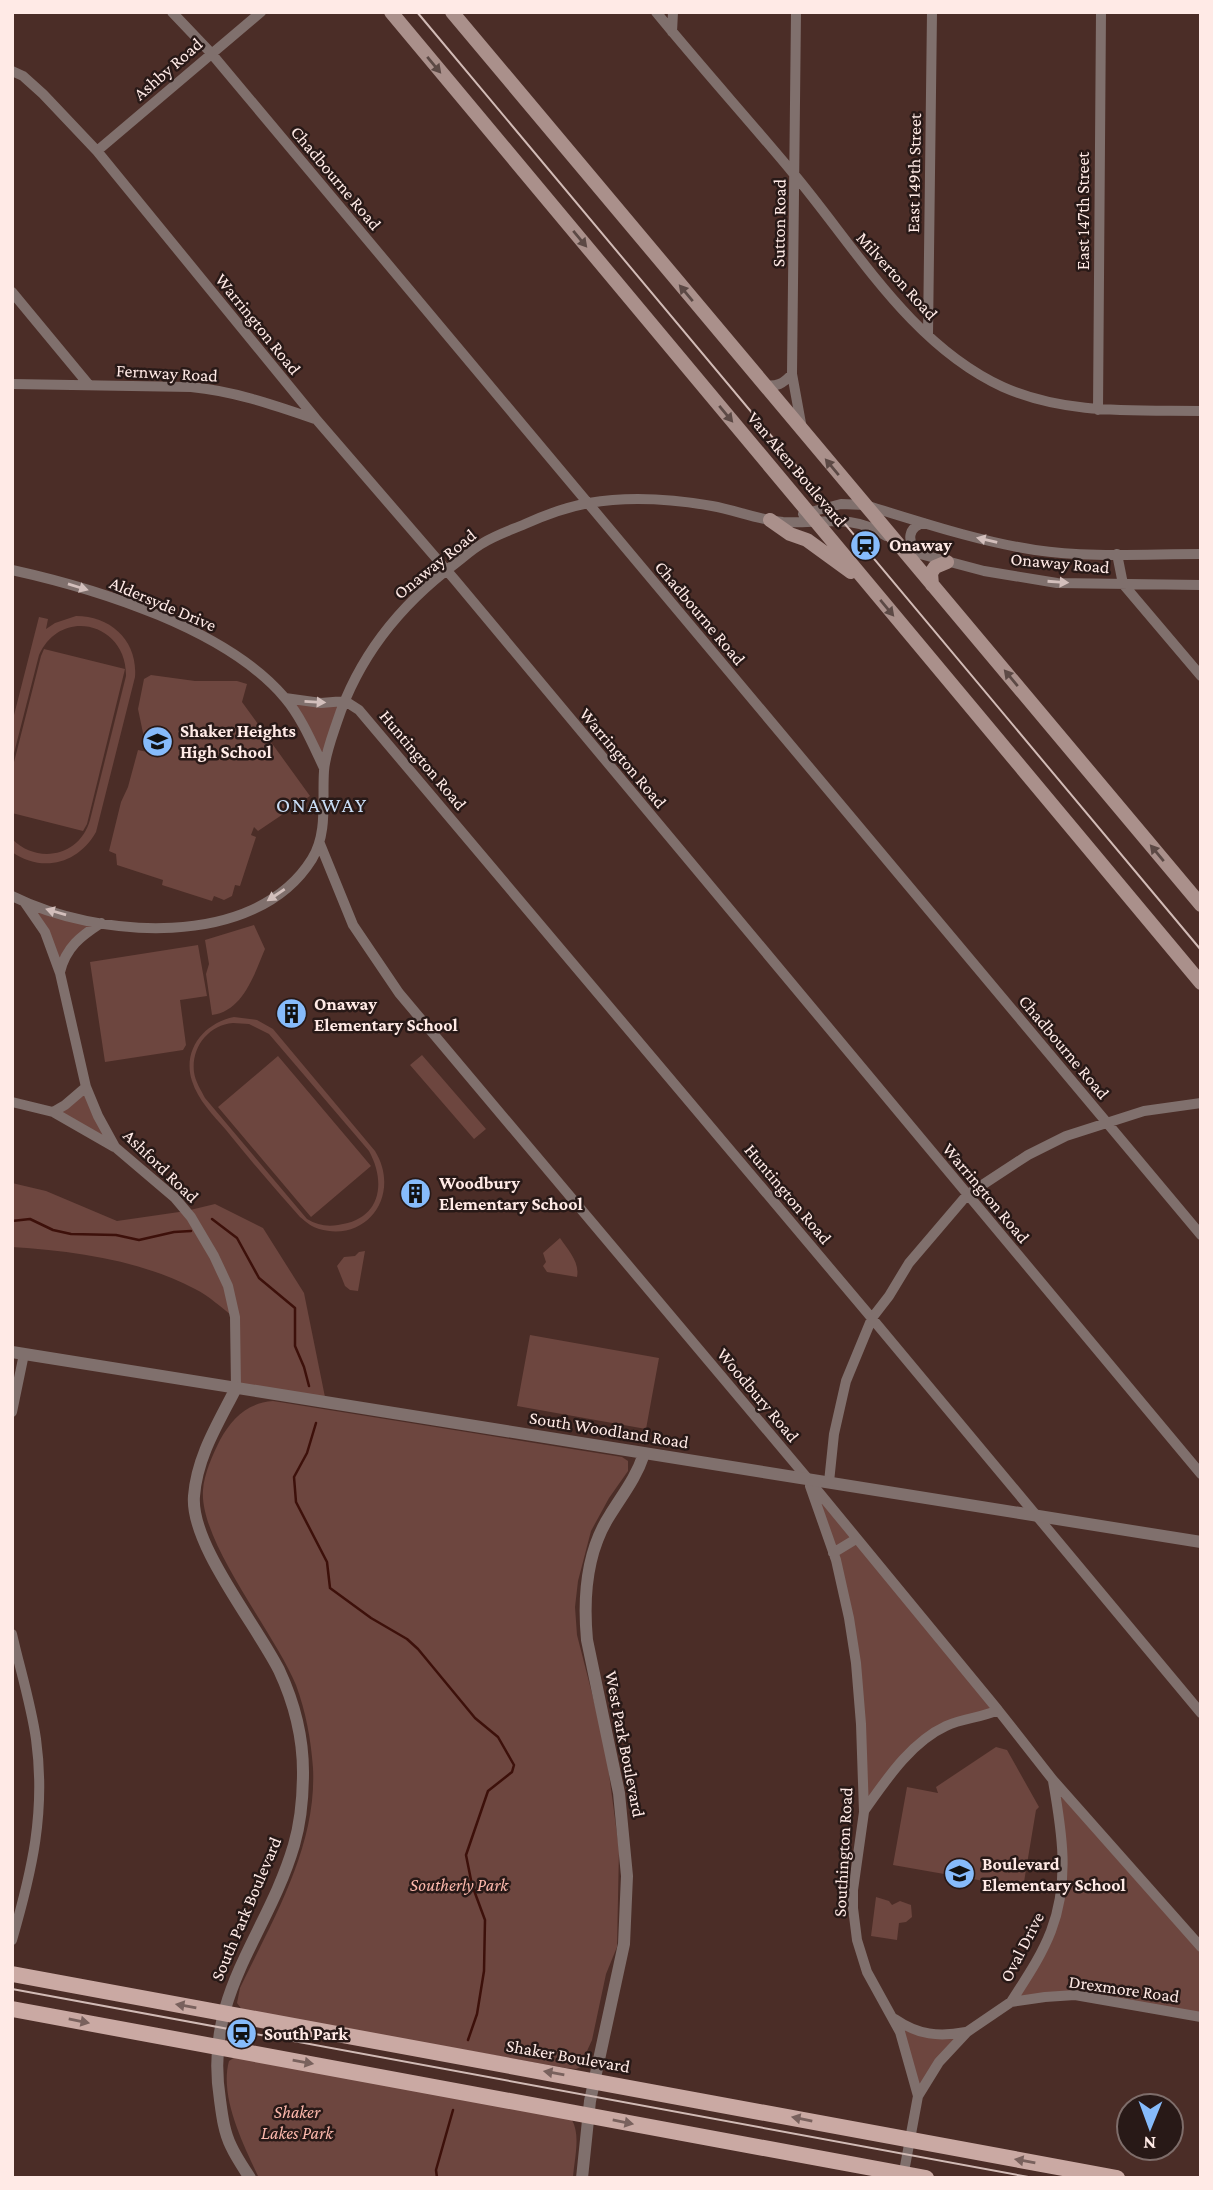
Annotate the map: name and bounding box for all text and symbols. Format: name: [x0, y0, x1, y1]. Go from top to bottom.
street label: Ashby Road: [130, 33, 207, 104]
one-way arrow: [427, 55, 442, 73]
street label: East 149th Street: [903, 112, 925, 233]
street label: Chadbourne Road: [287, 122, 386, 234]
street label: East 147th Street: [1073, 151, 1093, 270]
street label: Sutton Road: [768, 178, 790, 267]
street label: Milverton Road: [852, 228, 942, 324]
one-way arrow: [572, 231, 587, 248]
street label: Warrington Road: [211, 269, 305, 379]
one-way arrow: [678, 284, 694, 302]
street label: Fernway Road: [116, 360, 219, 386]
one-way arrow: [718, 405, 733, 422]
street label: Van Aken Boulevard: [743, 408, 851, 531]
one-way arrow: [825, 459, 840, 476]
street label: Onaway Road: [390, 525, 480, 603]
station icon: Onaway: [849, 528, 883, 562]
one-way arrow: [976, 534, 998, 545]
place label: Onaway: [889, 535, 952, 555]
street label: Onaway Road: [1010, 549, 1111, 577]
street label: Chadbourne Road: [651, 557, 750, 669]
street label: Aldersyde Drive: [107, 573, 219, 635]
one-way arrow: [1047, 577, 1069, 588]
one-way arrow: [68, 582, 89, 592]
one-way arrow: [879, 599, 894, 616]
one-way arrow: [1004, 670, 1019, 687]
one-way arrow: [304, 697, 326, 708]
street label: Warrington Road: [575, 704, 671, 812]
street label: Huntington Road: [375, 706, 471, 814]
place label: Shaker Heights High School: [180, 721, 296, 762]
school or university icon: Shaker Heights High School: [140, 724, 174, 758]
district label: ONAWAY: [276, 793, 368, 817]
one-way arrow: [1150, 844, 1165, 861]
one-way arrow: [267, 888, 285, 902]
one-way arrow: [45, 906, 66, 916]
street label: Chadbourne Road: [1015, 991, 1114, 1103]
place label: Onaway Elementary School: [314, 994, 458, 1035]
building icon: Onaway Elementary School: [274, 997, 308, 1031]
street label: Ashford Road: [119, 1125, 203, 1207]
street label: Warrington Road: [938, 1139, 1034, 1247]
street label: Huntington Road: [740, 1140, 836, 1248]
place label: Woodbury Elementary School: [438, 1173, 583, 1214]
building icon: Woodbury Elementary School: [399, 1176, 433, 1210]
street label: Woodbury Road: [713, 1344, 803, 1446]
street label: South Woodland Road: [528, 1408, 691, 1453]
street label: West Park Boulevard: [601, 1669, 649, 1819]
street label: Southington Road: [830, 1786, 856, 1917]
street label: South Park Boulevard: [207, 1834, 286, 1984]
place label: Boulevard Elementary School: [982, 1854, 1126, 1895]
school or university icon: Boulevard Elementary School: [942, 1857, 976, 1891]
park label: Southerly Park: [410, 1875, 509, 1895]
street label: Oval Drive: [996, 1909, 1048, 1985]
street label: Drexmore Road: [1067, 1971, 1181, 2007]
one-way arrow: [175, 2000, 197, 2011]
one-way arrow: [68, 2016, 90, 2027]
station icon: South Park: [224, 2017, 258, 2051]
place label: South Park: [264, 2024, 348, 2044]
street label: Shaker Boulevard: [504, 2035, 632, 2077]
one-way arrow: [292, 2057, 314, 2068]
one-way arrow: [543, 2067, 565, 2078]
north arrow: [1115, 2092, 1185, 2162]
park label: Shaker Lakes Park: [261, 2102, 334, 2143]
one-way arrow: [791, 2113, 813, 2124]
one-way arrow: [612, 2116, 634, 2127]
text: N: [1143, 2133, 1156, 2154]
one-way arrow: [1014, 2155, 1036, 2166]

